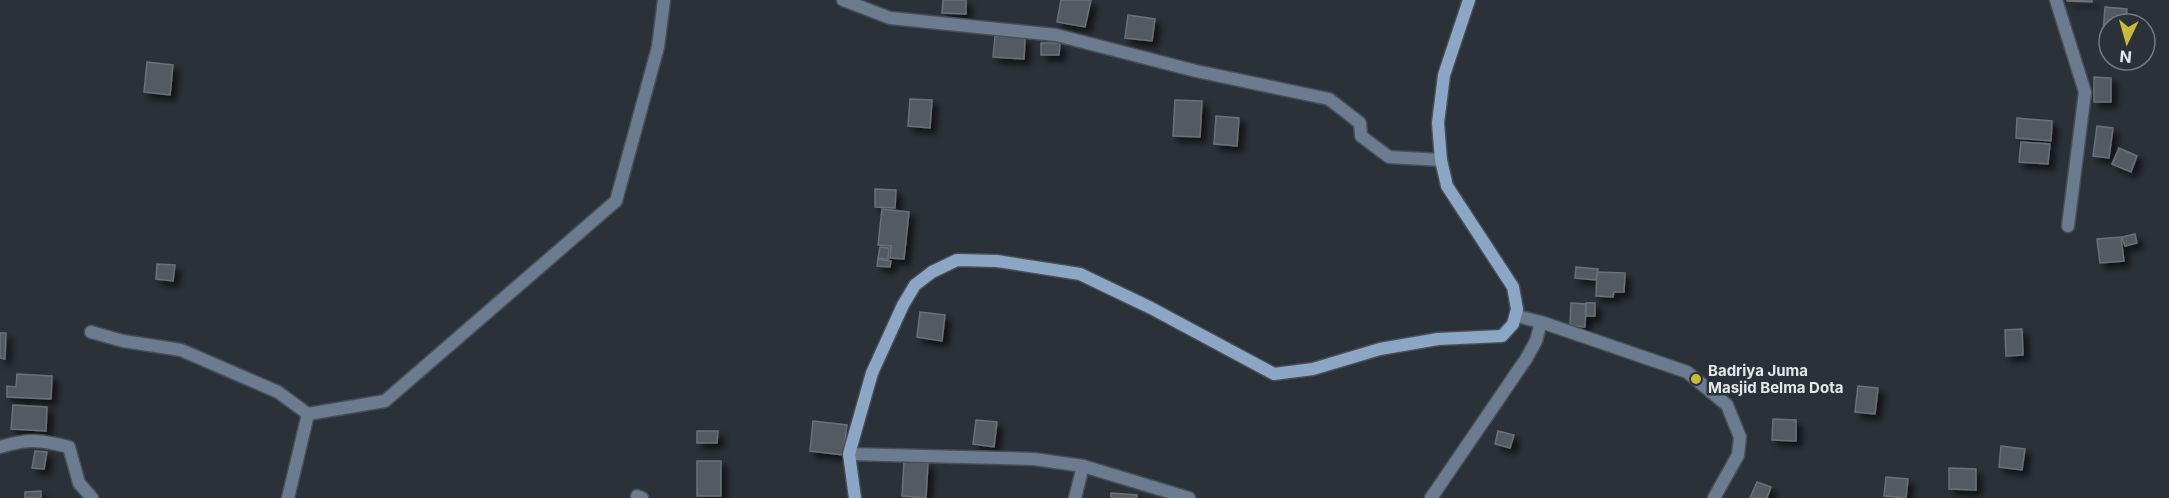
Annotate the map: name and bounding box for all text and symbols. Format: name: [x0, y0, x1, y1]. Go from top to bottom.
north arrow: [2097, 12, 2157, 72]
text: N: [2119, 46, 2133, 67]
place label: Badriya Juma Masjid Belma Dota: [1708, 361, 1843, 397]
marker: Badriya Juma Masjid Belma Dota: [1689, 372, 1703, 386]

